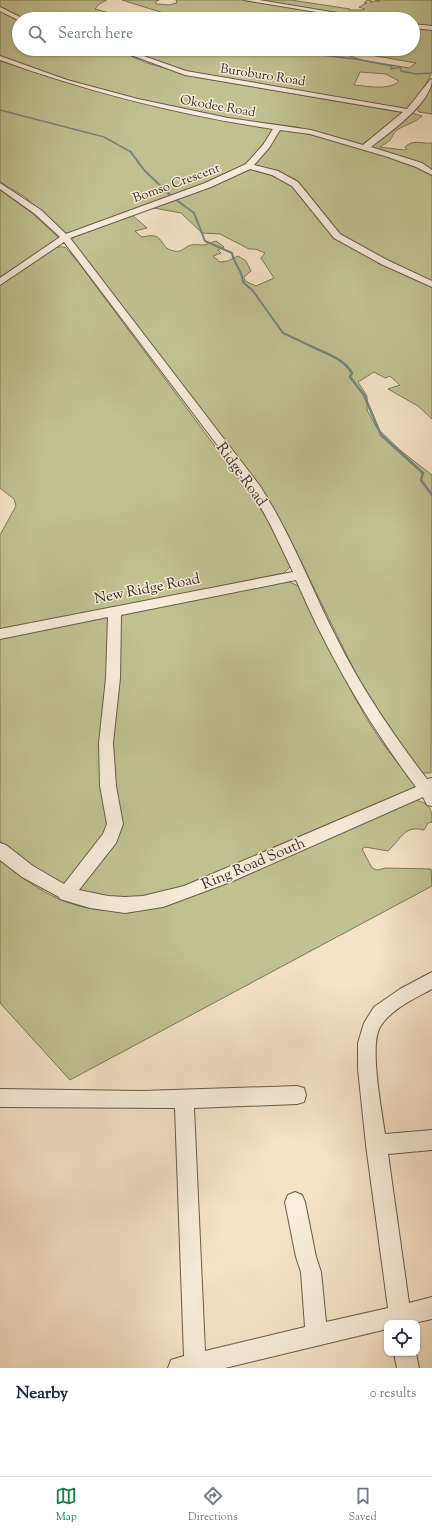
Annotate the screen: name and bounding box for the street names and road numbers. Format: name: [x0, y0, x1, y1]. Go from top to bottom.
street label: Buroburo Road: [219, 60, 307, 92]
street label: Okodee Road: [178, 91, 257, 123]
street label: Bomso Crescent: [131, 160, 223, 208]
street label: Ridge Road: [210, 439, 271, 512]
street label: New Ridge Road: [93, 569, 203, 610]
street label: Ring Road South: [198, 833, 309, 896]

